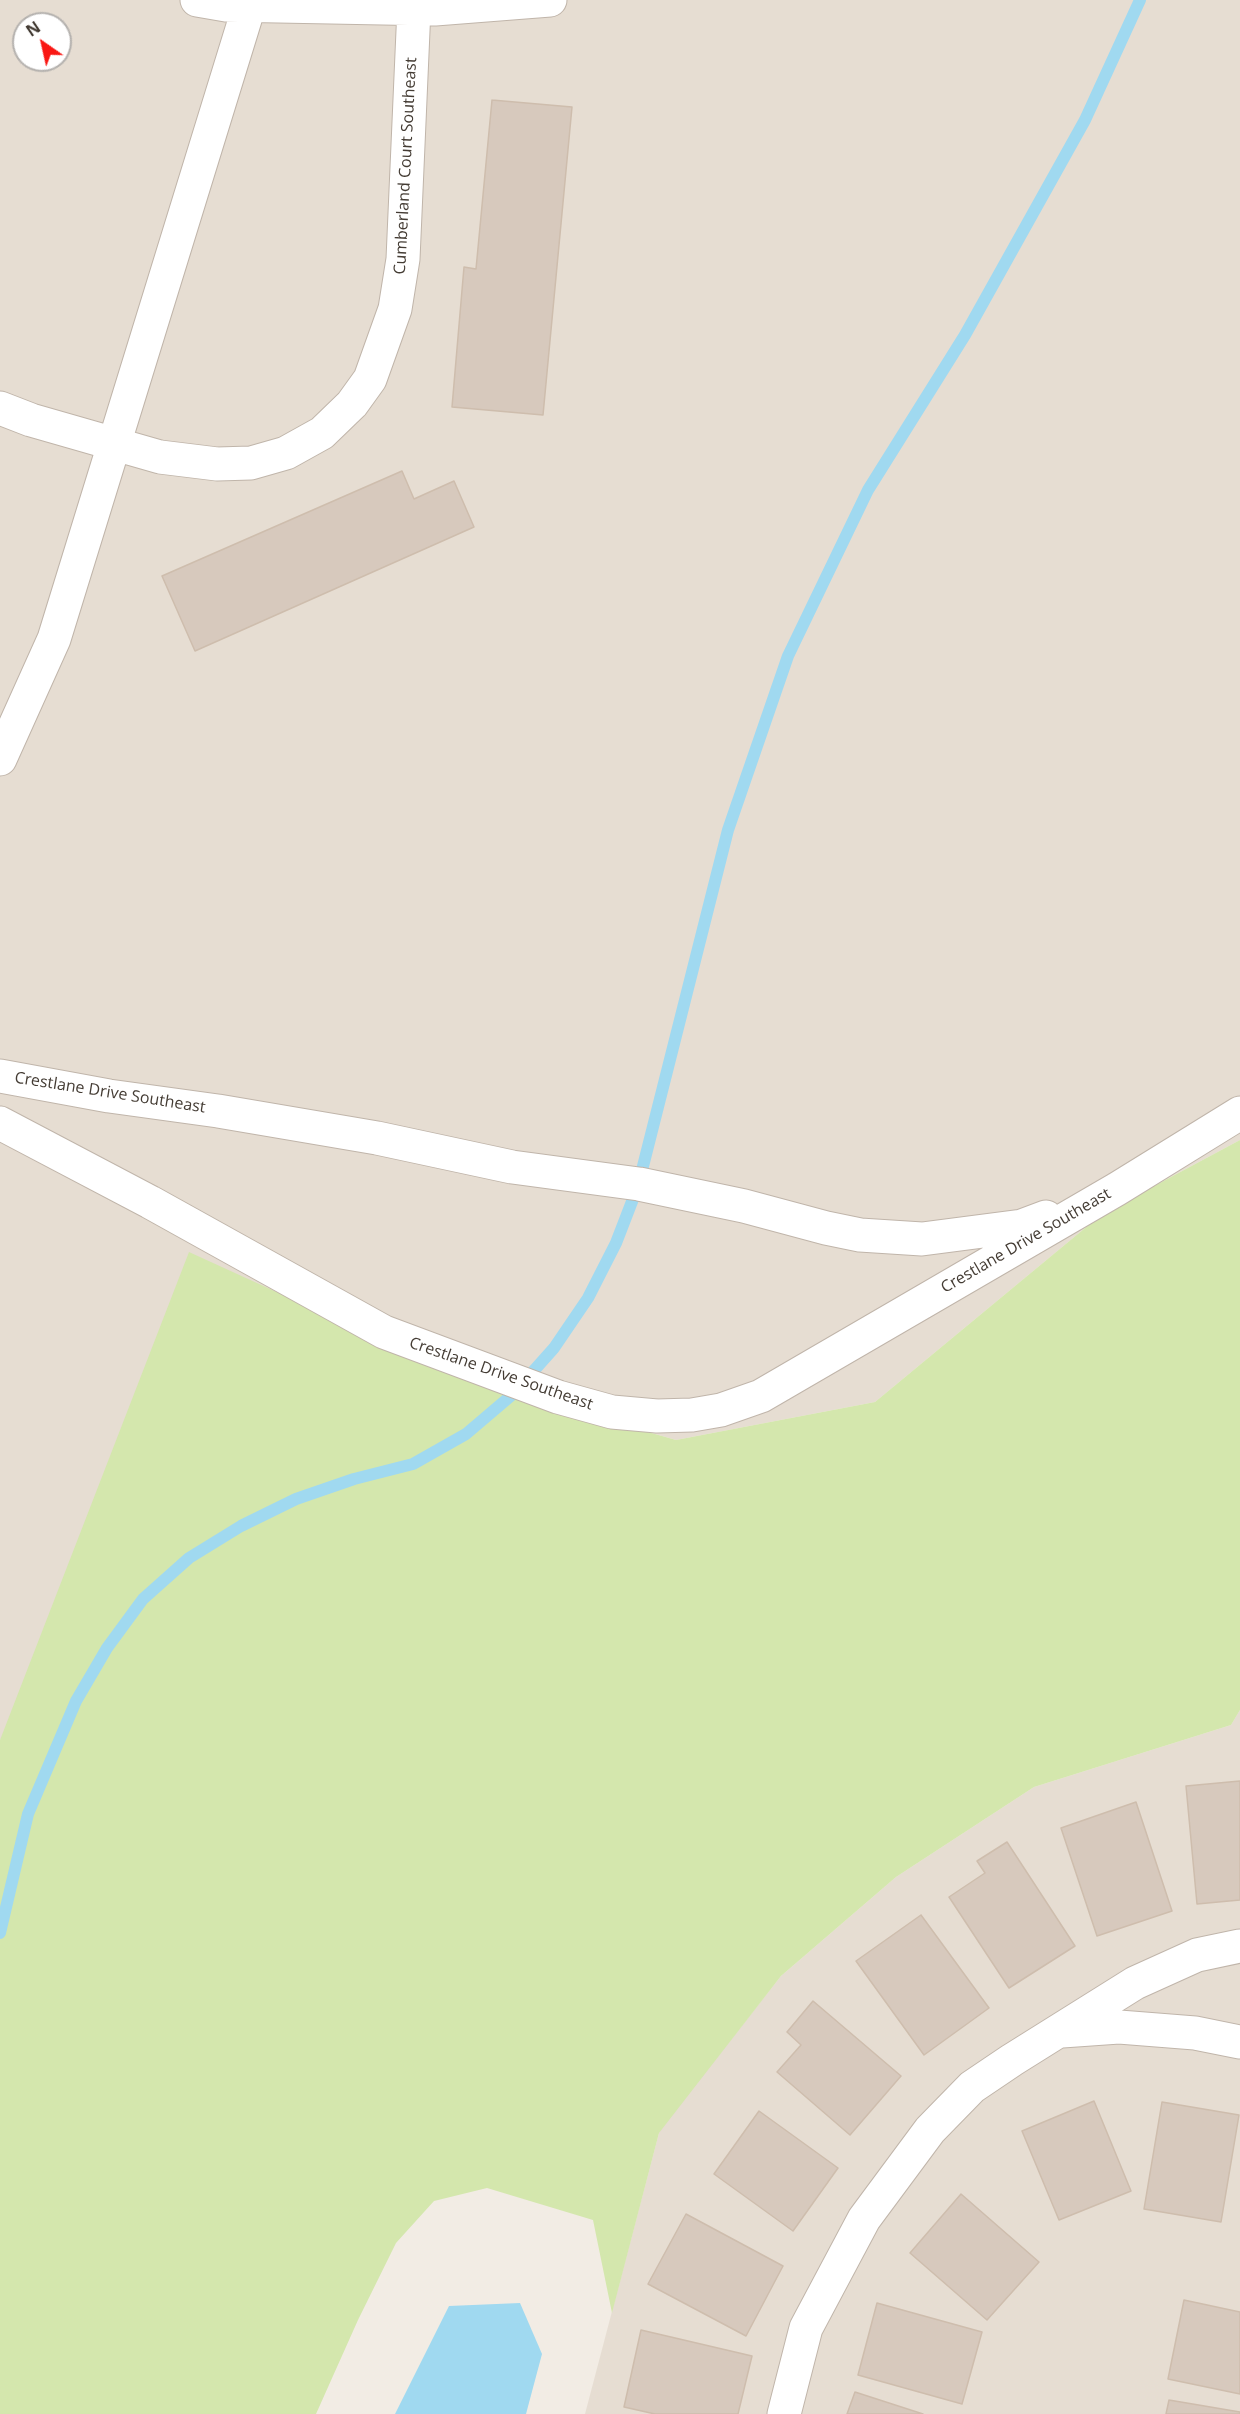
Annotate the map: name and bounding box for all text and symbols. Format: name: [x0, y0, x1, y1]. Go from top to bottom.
north arrow: [12, 12, 72, 72]
text: N: [22, 16, 45, 41]
street label: Cumberland Court Southeast: [391, 57, 421, 275]
street label: Crestlane Drive Southeast: [13, 1068, 207, 1118]
street label: Crestlane Drive Southeast: [938, 1184, 1114, 1298]
street label: Crestlane Drive Southeast: [407, 1333, 595, 1415]

